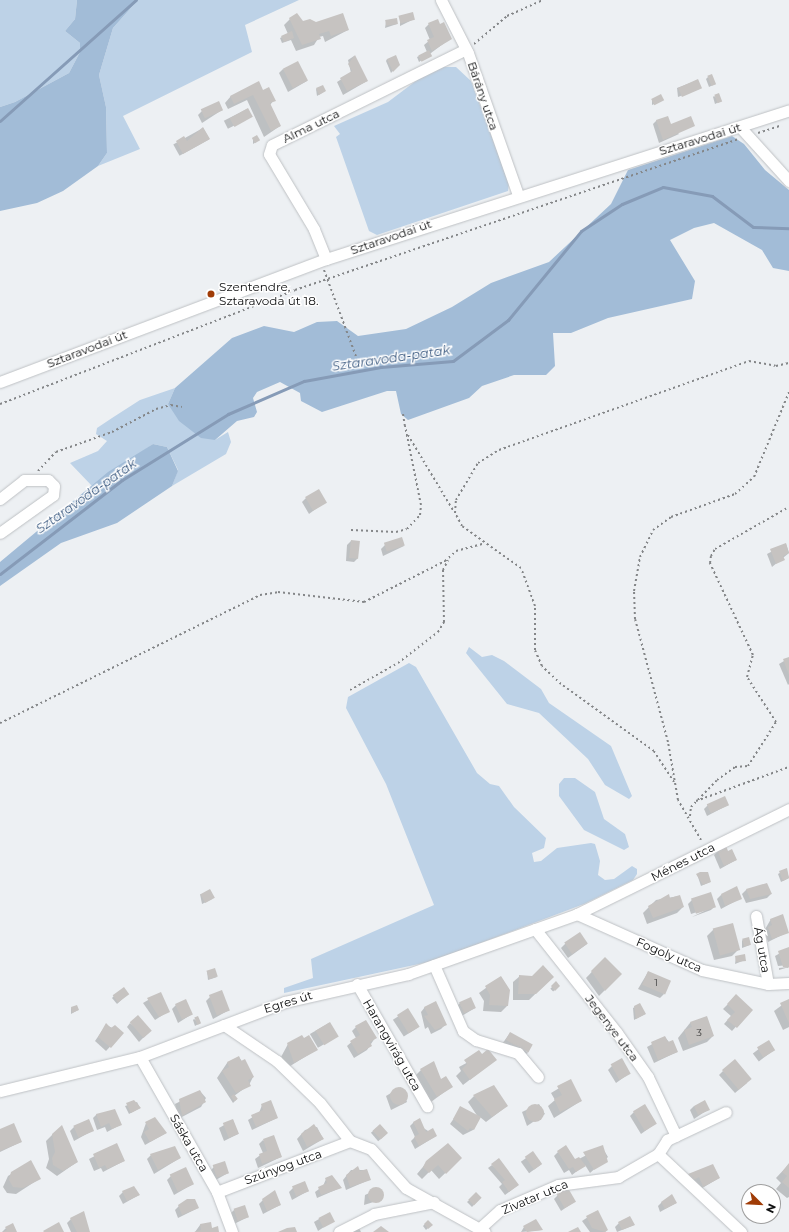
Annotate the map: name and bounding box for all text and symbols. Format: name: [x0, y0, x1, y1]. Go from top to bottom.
street label: Bárány utca: [465, 60, 501, 132]
street label: Alma utca: [280, 106, 342, 146]
street label: Sztaravodai út: [657, 120, 743, 158]
street label: Sztaravodai út: [349, 216, 433, 258]
place label: Szentendre, Sztaravoda út 18.: [219, 280, 318, 308]
marker: Szentendre, Sztaravoda út 18.: [206, 289, 216, 299]
street label: Sztaravodai út: [45, 327, 129, 371]
water label: Sztaravoda-patak: [331, 342, 451, 374]
water label: Sztaravoda-patak: [33, 455, 139, 537]
street label: Ménes utca: [649, 840, 717, 884]
street label: Ág utca: [751, 926, 773, 974]
street label: Fogoly utca: [634, 935, 704, 975]
house number: 1: [654, 977, 658, 989]
street label: Egres út: [262, 988, 314, 1016]
street label: Jegenye utca: [582, 992, 642, 1064]
street label: Harangvirág utca: [360, 997, 424, 1093]
house number: 3: [696, 1027, 702, 1039]
street label: Sáska utca: [167, 1112, 211, 1174]
street label: Szúnyog utca: [242, 1146, 324, 1188]
street label: Zivatar utca: [500, 1177, 570, 1217]
north arrow: [741, 1184, 781, 1224]
text: N: [763, 1202, 779, 1215]

